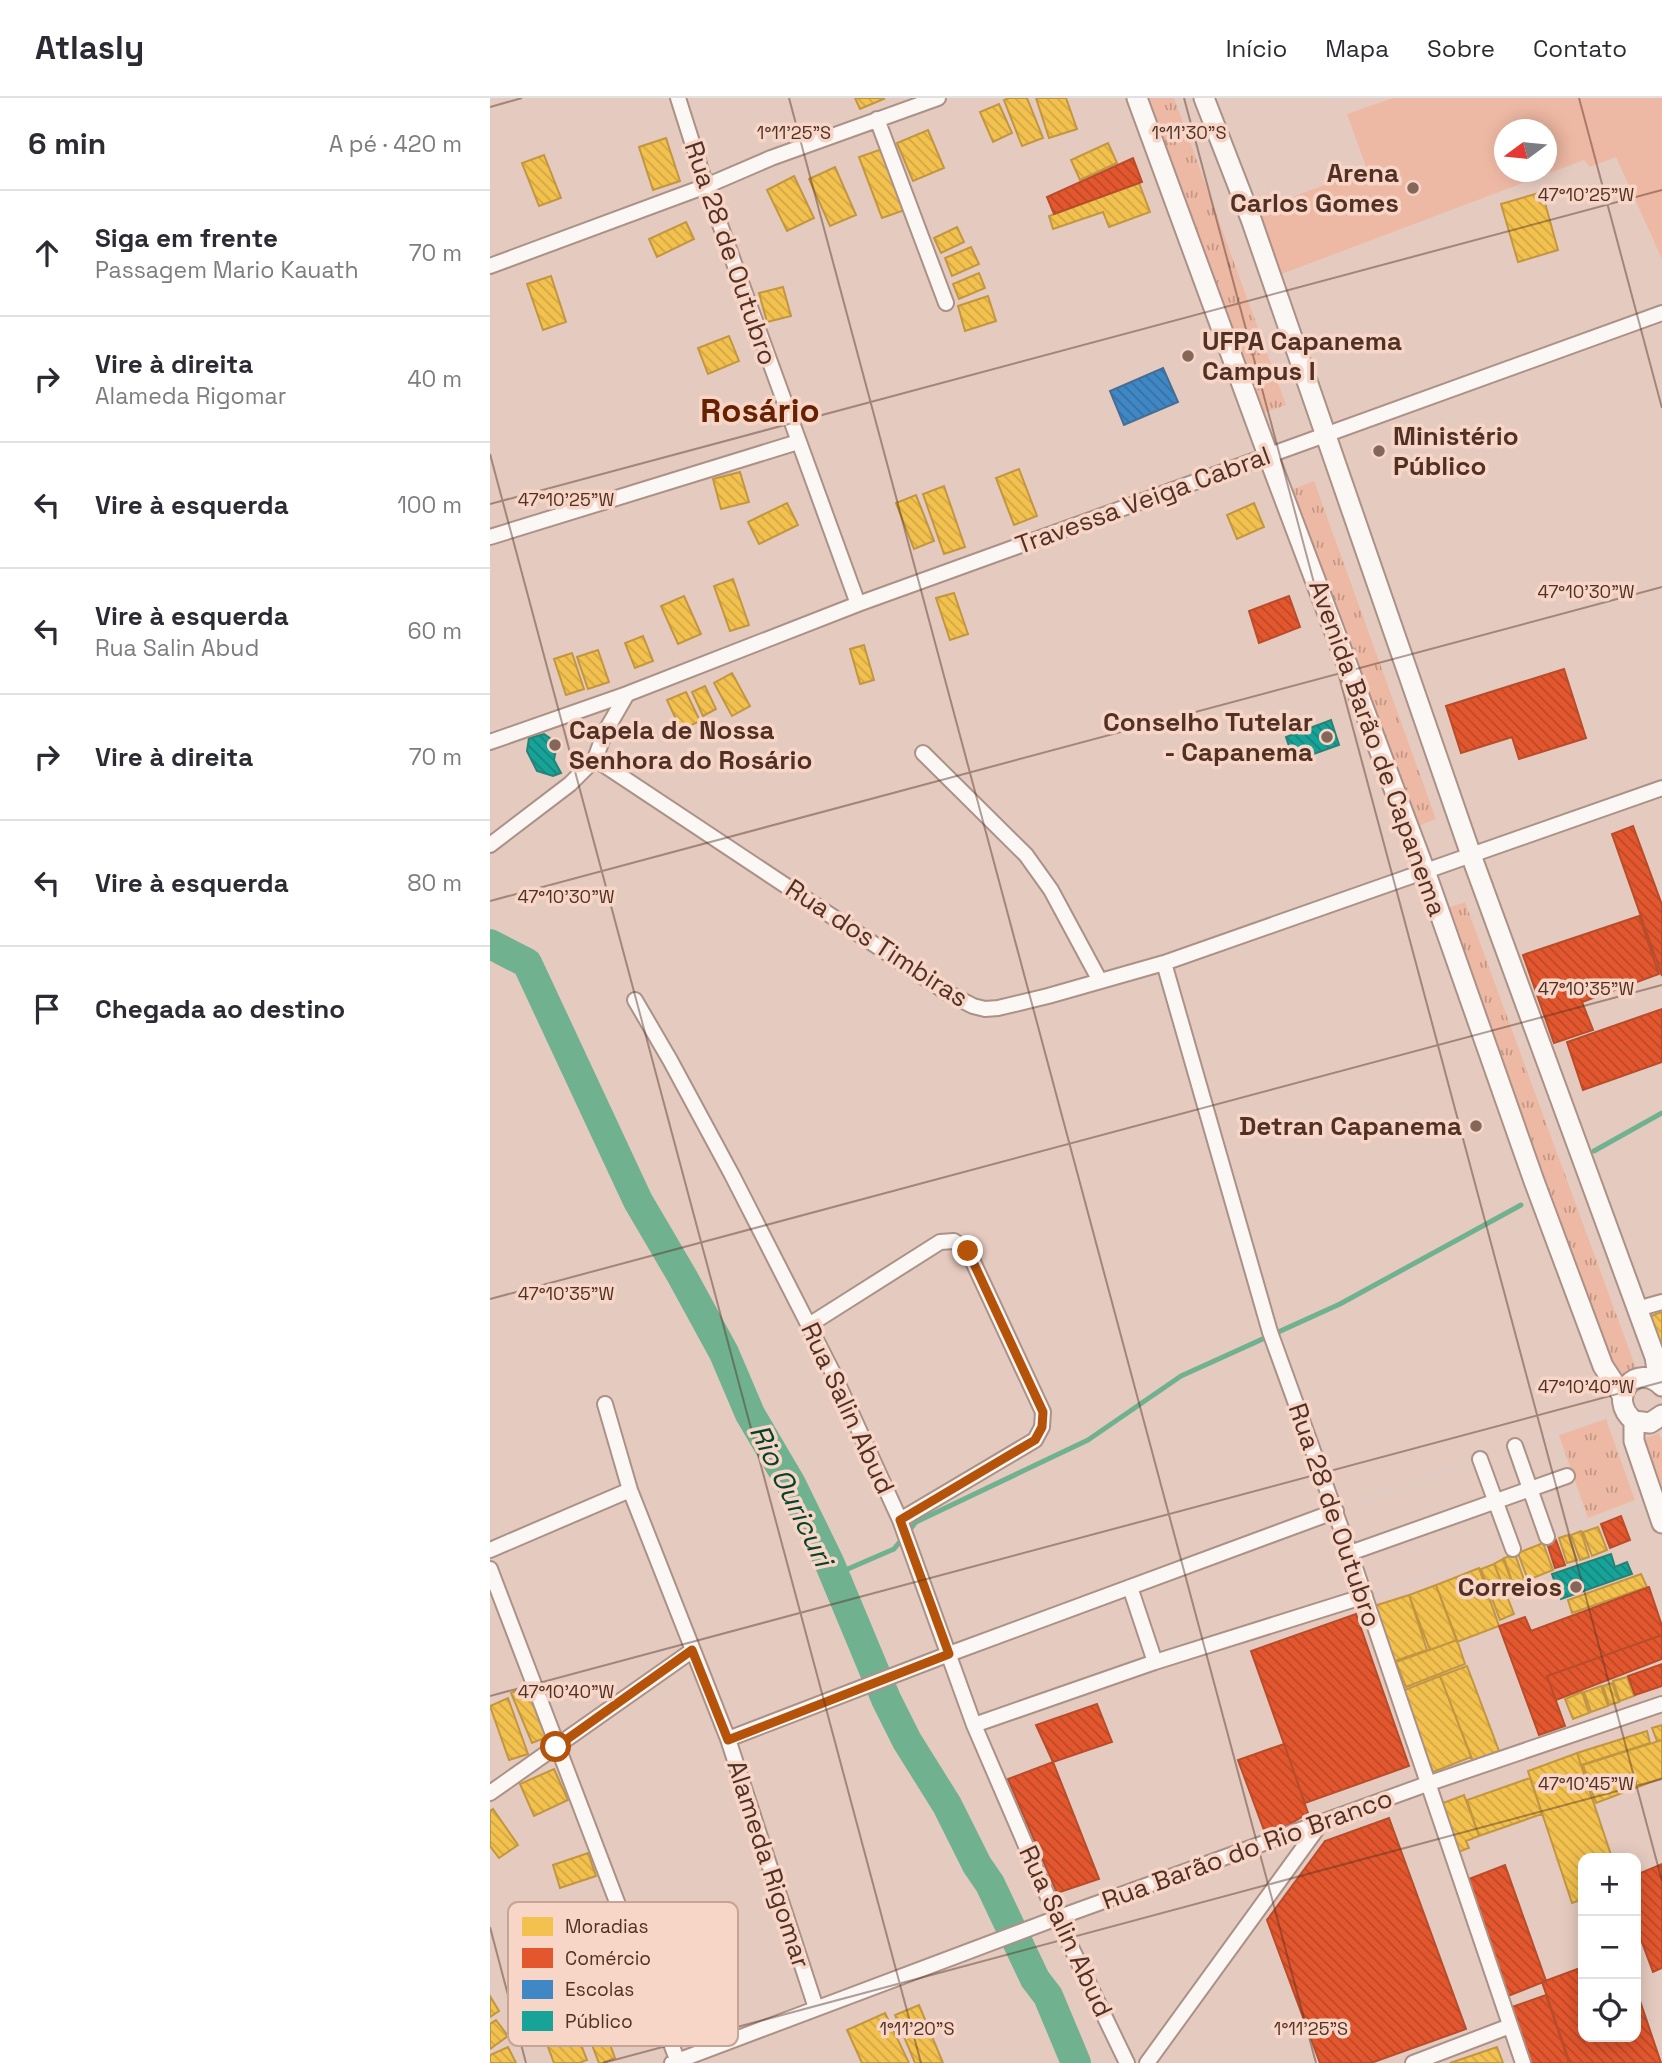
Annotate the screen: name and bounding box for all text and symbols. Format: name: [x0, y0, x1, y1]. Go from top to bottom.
text: Atlasly: [35, 27, 144, 69]
text: Início: [1226, 33, 1287, 64]
text: Mapa: [1325, 33, 1389, 64]
text: Sobre: [1427, 33, 1495, 64]
text: Contato: [1533, 33, 1627, 64]
north arrow: [1494, 119, 1557, 182]
text: 1°11'25"S: [757, 121, 831, 144]
text: 1°11'30"S: [1151, 121, 1227, 144]
text: 6 min: [28, 124, 106, 163]
text: A pé · 420 m: [329, 129, 462, 159]
street label: Rua 28 de Outubro: [677, 137, 785, 369]
place label: Arena Carlos Gomes: [1230, 156, 1399, 220]
marker: Arena Carlos Gomes: [1405, 180, 1421, 196]
text: 47°10'25"W: [1538, 183, 1634, 206]
text: Siga em frente: [95, 221, 278, 255]
icon: ahead: [28, 234, 66, 272]
text: 70 m: [409, 238, 462, 268]
text: Passagem Mario Kauath: [95, 255, 359, 285]
place label: UFPA Capanema Campus I: [1202, 324, 1402, 388]
text: Vire à direita: [95, 347, 253, 381]
marker: UFPA Capanema Campus I: [1180, 348, 1196, 364]
icon: right: [28, 360, 66, 398]
text: 40 m: [407, 364, 462, 394]
text: Alameda Rigomar: [95, 381, 287, 411]
district label: Rosário: [700, 390, 820, 432]
place label: Ministério Público: [1393, 419, 1519, 483]
street label: Travessa Veiga Cabral: [1011, 438, 1275, 562]
marker: Ministério Público: [1371, 443, 1387, 459]
icon: left: [28, 486, 66, 524]
text: Vire à esquerda: [95, 488, 289, 522]
text: 47°10'25"W: [518, 488, 614, 511]
text: 100 m: [397, 490, 462, 520]
street label: Avenida Barão de Capanema: [1301, 575, 1455, 921]
text: 47°10'30"W: [1537, 580, 1635, 603]
text: Vire à esquerda: [95, 599, 289, 633]
icon: left: [28, 612, 66, 650]
text: 60 m: [407, 616, 462, 646]
text: Rua Salin Abud: [95, 633, 259, 663]
place label: Conselho Tutelar - Capanema: [1103, 705, 1313, 769]
place label: Capela de Nossa Senhora do Rosário: [569, 713, 812, 777]
marker: Conselho Tutelar - Capanema: [1319, 729, 1335, 745]
marker: Capela de Nossa Senhora do Rosário: [547, 737, 563, 753]
icon: right: [28, 738, 66, 776]
text: Vire à direita: [95, 740, 253, 774]
text: 70 m: [409, 742, 462, 772]
icon: left: [28, 864, 66, 902]
text: Vire à esquerda: [95, 866, 289, 900]
text: 80 m: [407, 868, 462, 898]
street label: Rua dos Timbiras: [779, 871, 975, 1015]
text: 47°10'30"W: [517, 885, 615, 908]
text: 47°10'35"W: [1538, 977, 1634, 1000]
icon: arrive: [28, 990, 66, 1028]
text: Chegada ao destino: [95, 992, 345, 1026]
place label: Detran Capanema: [1239, 1109, 1462, 1143]
marker: Detran Capanema: [1468, 1118, 1484, 1134]
route end: [952, 1235, 983, 1266]
text: 47°10'35"W: [518, 1282, 614, 1305]
street label: Rua Salin Abud: [793, 1317, 903, 1499]
text: 47°10'40"W: [1538, 1375, 1635, 1398]
street label: Rua 28 de Outubro: [1281, 1399, 1389, 1631]
water label: Rio Ouricuri: [742, 1418, 843, 1575]
place label: Correios: [1458, 1570, 1562, 1604]
marker: Correios: [1568, 1579, 1584, 1595]
text: 47°10'40"W: [518, 1680, 615, 1703]
route start: [540, 1731, 571, 1762]
street label: Alameda Rigomar: [719, 1756, 819, 1972]
text: 47°10'45"W: [1538, 1772, 1634, 1795]
street label: Rua Barão do Rio Branco: [1097, 1781, 1397, 1917]
street label: Rua Salin Abud: [1011, 1840, 1121, 2022]
map controls: [1578, 1853, 1641, 2042]
button: +: [1578, 1853, 1641, 1916]
legend: [508, 1902, 738, 2046]
text: Moradias: [565, 1914, 648, 1939]
button: −: [1578, 1916, 1641, 1979]
text: Comércio: [565, 1946, 651, 1971]
text: Escolas: [565, 1977, 634, 2002]
button: locate: [1578, 1979, 1641, 2042]
text: Público: [565, 2009, 633, 2034]
text: 1°11'20"S: [879, 2017, 955, 2040]
text: 1°11'25"S: [1274, 2017, 1348, 2040]

